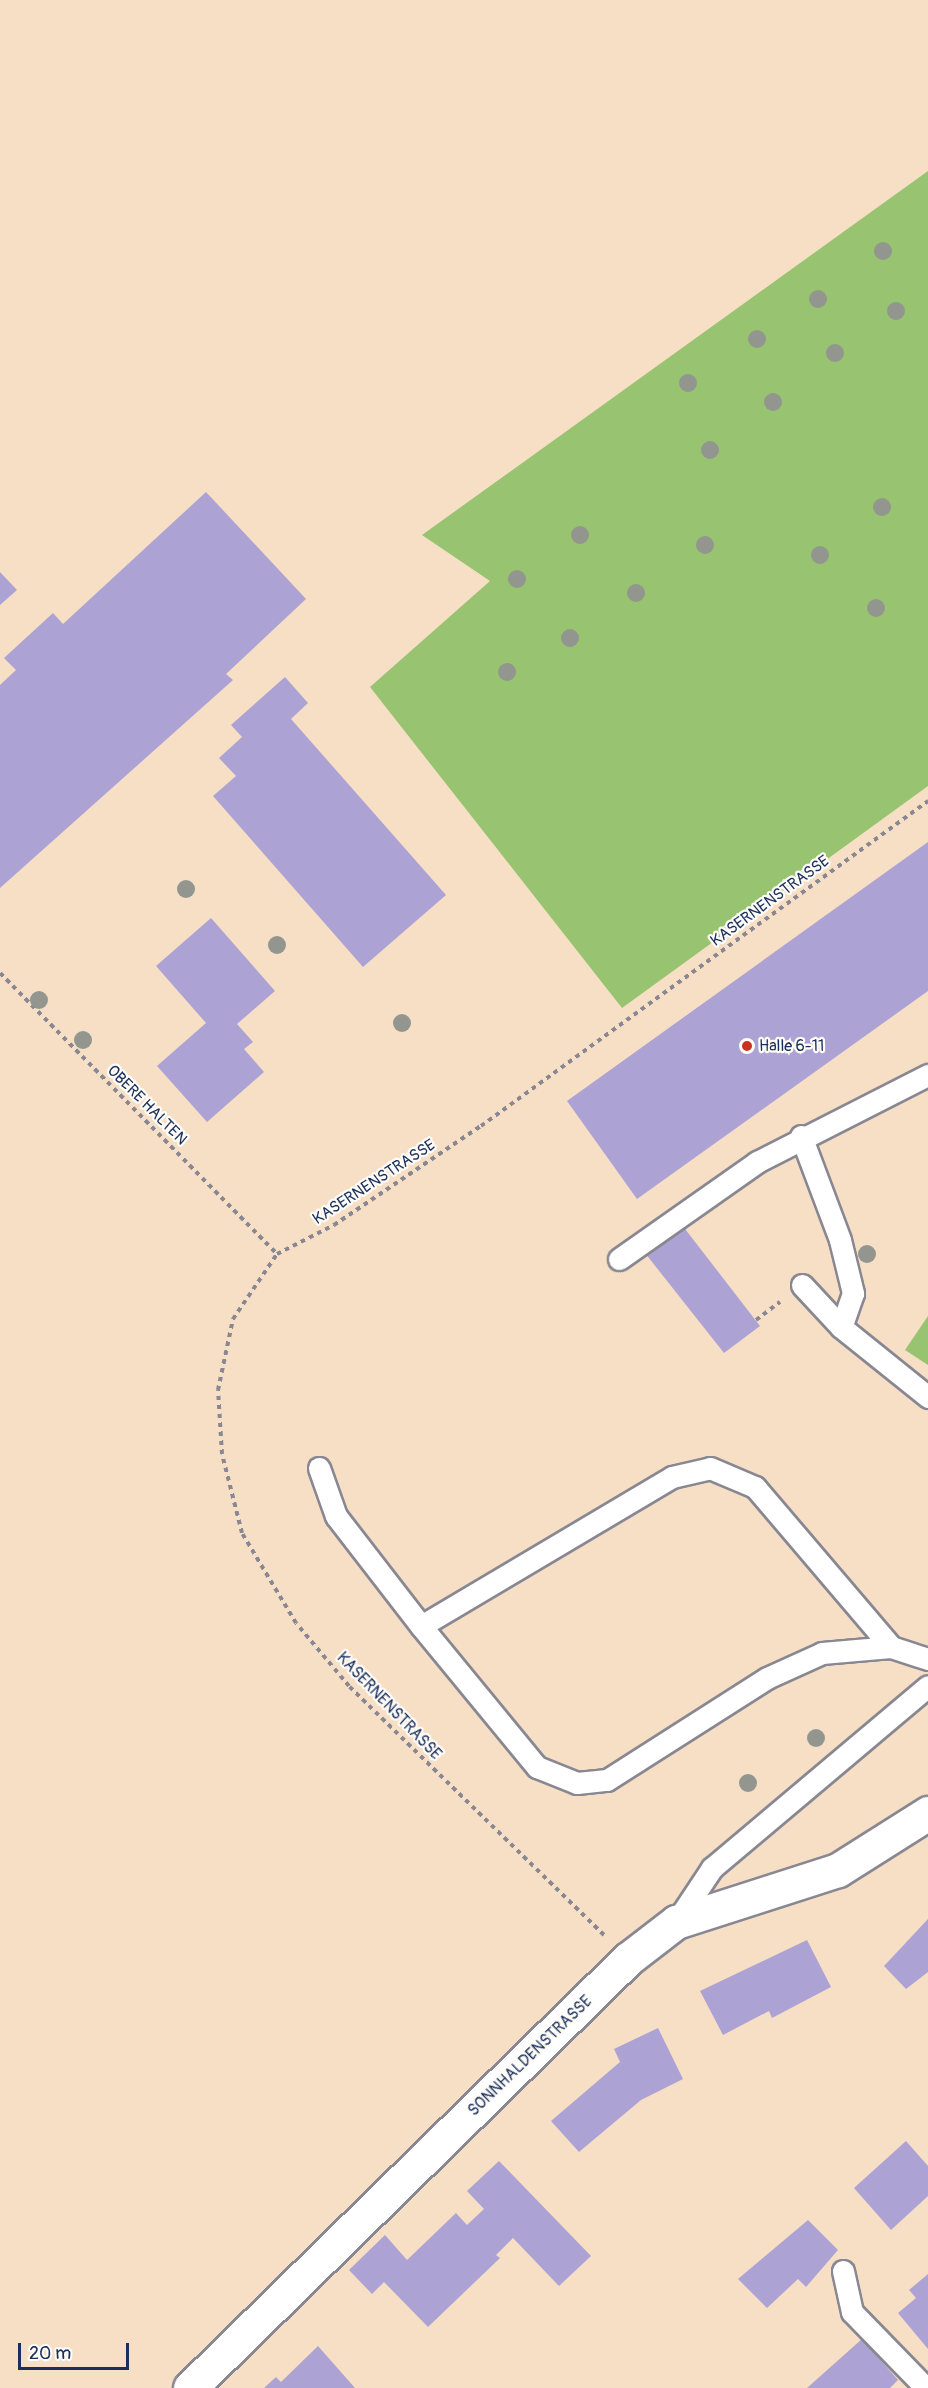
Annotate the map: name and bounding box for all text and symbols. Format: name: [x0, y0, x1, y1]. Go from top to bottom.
street label: KASERNENSTRASSE: [707, 851, 833, 951]
place label: Halle 6-11: [759, 1036, 824, 1056]
marker: Halle 6-11: [740, 1039, 754, 1053]
street label: OBERE HALTEN: [103, 1061, 191, 1149]
street label: KASERNENSTRASSE: [309, 1135, 439, 1229]
street label: KASERNENSTRASSE: [333, 1648, 445, 1764]
street label: SONNHALDENSTRASSE: [464, 1992, 596, 2120]
scale bar: [21, 2331, 132, 2369]
text: 20 m: [29, 2342, 71, 2365]

